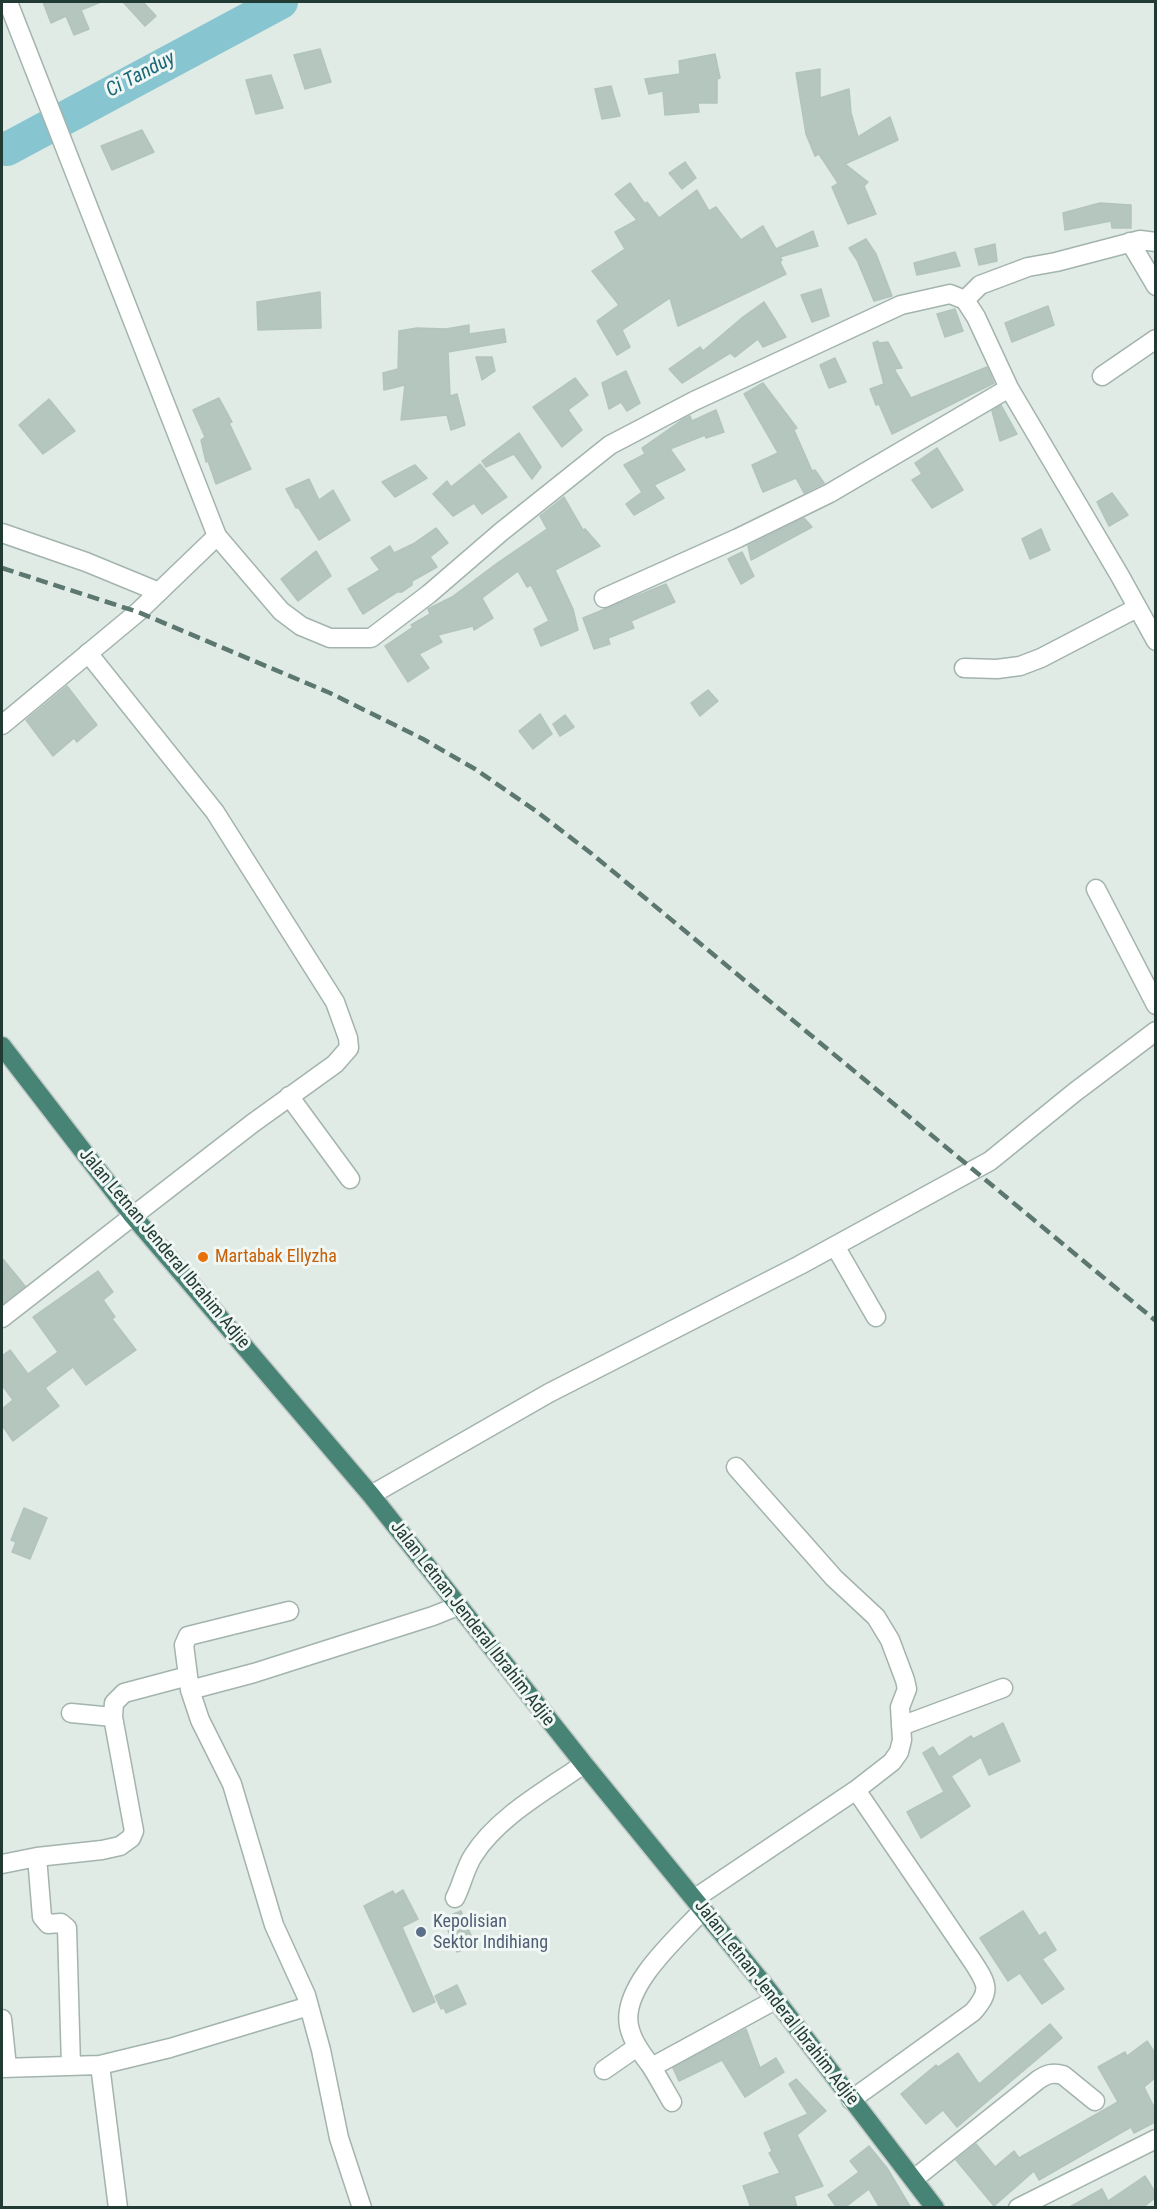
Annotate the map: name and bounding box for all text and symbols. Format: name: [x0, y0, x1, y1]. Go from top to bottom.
water label: Ci Tanduy: [102, 47, 180, 103]
street label: Jalan Letnan Jenderal Ibrahim Adjie: [74, 1145, 254, 1353]
place label: Martabak Ellyzha: [215, 1246, 337, 1268]
marker: Martabak Ellyzha: [196, 1250, 210, 1264]
street label: Jalan Letnan Jenderal Ibrahim Adjie: [385, 1517, 559, 1731]
street label: Jalan Letnan Jenderal Ibrahim Adjie: [689, 1896, 863, 2110]
place label: Kepolisian Sektor Indihiang: [433, 1911, 548, 1954]
marker: Kepolisian Sektor Indihiang: [414, 1925, 428, 1939]

